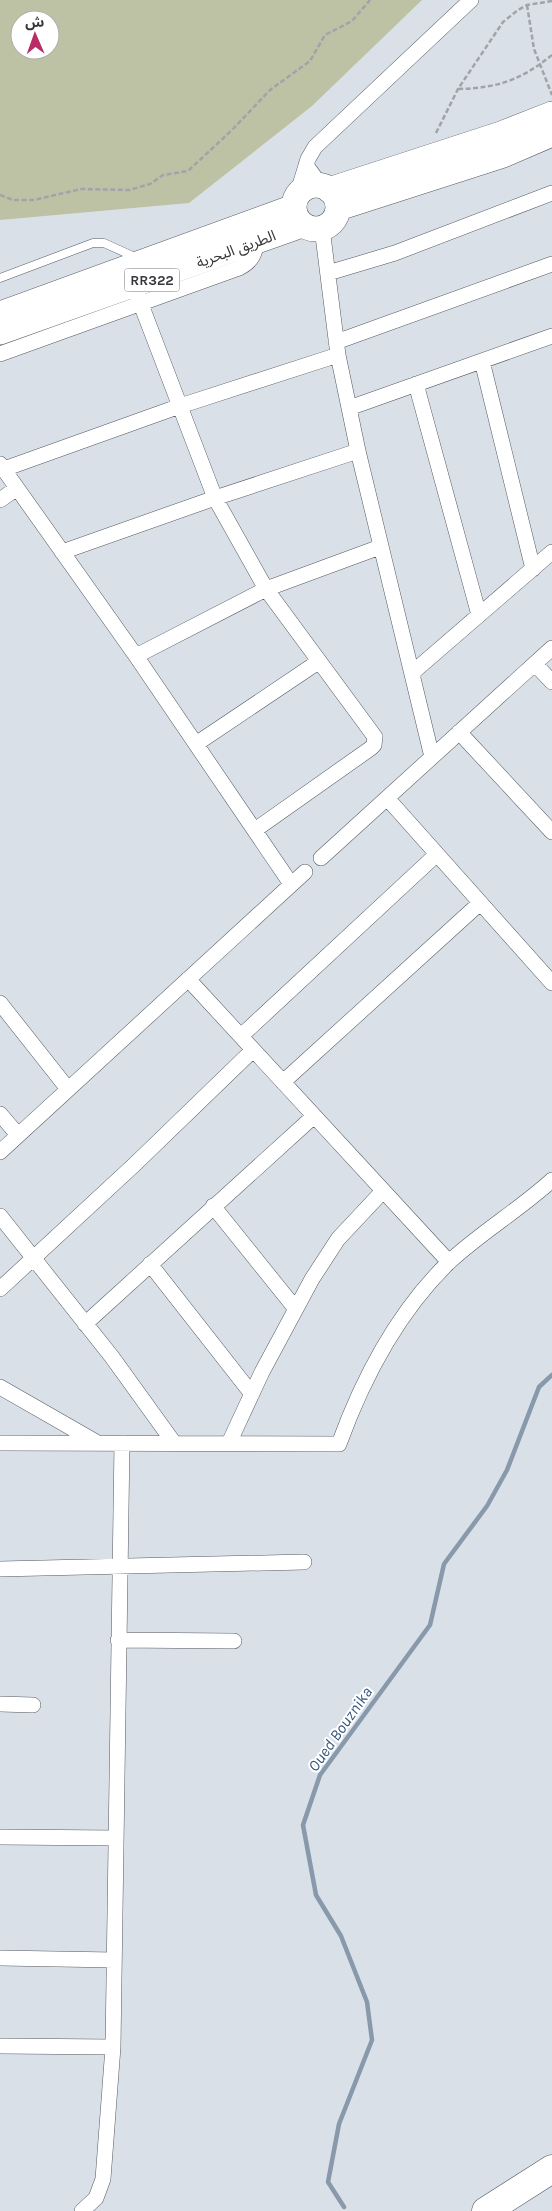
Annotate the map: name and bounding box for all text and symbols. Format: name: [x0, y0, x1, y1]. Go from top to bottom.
north arrow: [10, 10, 60, 60]
text: ش: [25, 14, 44, 31]
street label: الطريق البحرية: [194, 226, 279, 273]
road number: RR322: [124, 268, 180, 292]
water label: Oued Bouznika: [304, 1683, 376, 1775]

